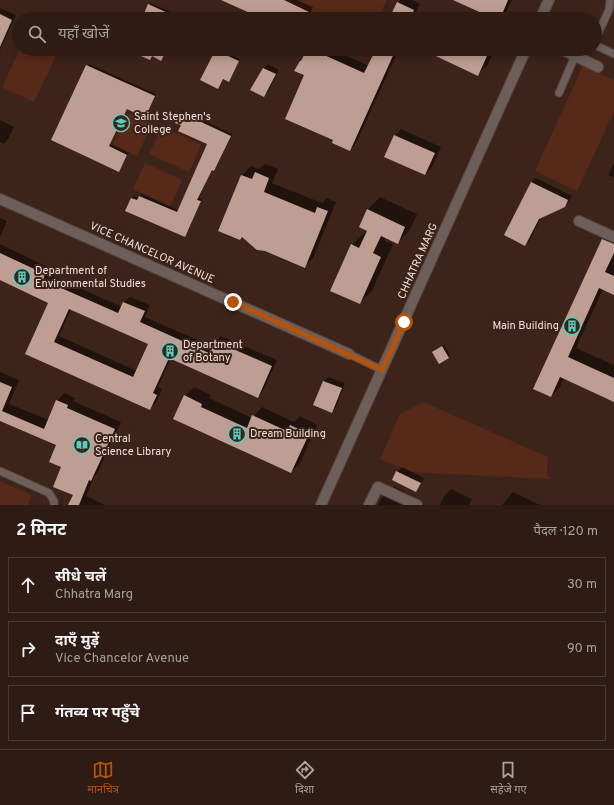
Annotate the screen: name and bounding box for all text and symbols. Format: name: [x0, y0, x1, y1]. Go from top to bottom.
search box: [12, 12, 602, 56]
icon: search: [26, 23, 48, 45]
text: यहाँ खोजें: [58, 25, 109, 44]
place label: Saint Stephen's College: [134, 110, 211, 137]
school or university icon: Saint Stephen's College: [111, 113, 131, 133]
street label: VICE CHANCELOR AVENUE: [87, 219, 217, 287]
street label: CHHATRA MARG: [395, 221, 441, 301]
place label: Department of Environmental Studies: [35, 264, 146, 291]
building icon: Department of Environmental Studies: [12, 267, 32, 287]
route end: [224, 293, 242, 311]
route start: [395, 313, 413, 331]
building icon: Main Building: [562, 316, 582, 336]
place label: Main Building: [493, 319, 559, 333]
place label: Department of Botany: [183, 338, 243, 365]
building icon: Department of Botany: [160, 341, 180, 361]
building icon: Dream Building: [227, 424, 247, 444]
place label: Dream Building: [250, 427, 326, 441]
place label: Central Science Library: [95, 432, 172, 459]
library icon: Central Science Library: [72, 435, 92, 455]
text: 2 मिनट: [16, 520, 66, 542]
text: पैदल · 120 m: [534, 524, 598, 540]
text: सीधे चलें: [55, 568, 106, 587]
icon: ahead: [17, 574, 39, 596]
text: 30 m: [567, 577, 597, 593]
text: Chhatra Marg: [55, 587, 133, 603]
text: दाएँ मुड़ें: [55, 632, 99, 651]
icon: right: [17, 638, 39, 660]
text: 90 m: [567, 641, 597, 657]
text: Vice Chancelor Avenue: [55, 651, 189, 667]
icon: arrive: [17, 702, 39, 724]
text: गंतव्य पर पहुँचे: [55, 704, 140, 723]
tab: मानचित्र: [87, 759, 119, 797]
tab: दिशा: [294, 759, 316, 797]
tab: सहेजे गए: [490, 759, 527, 797]

